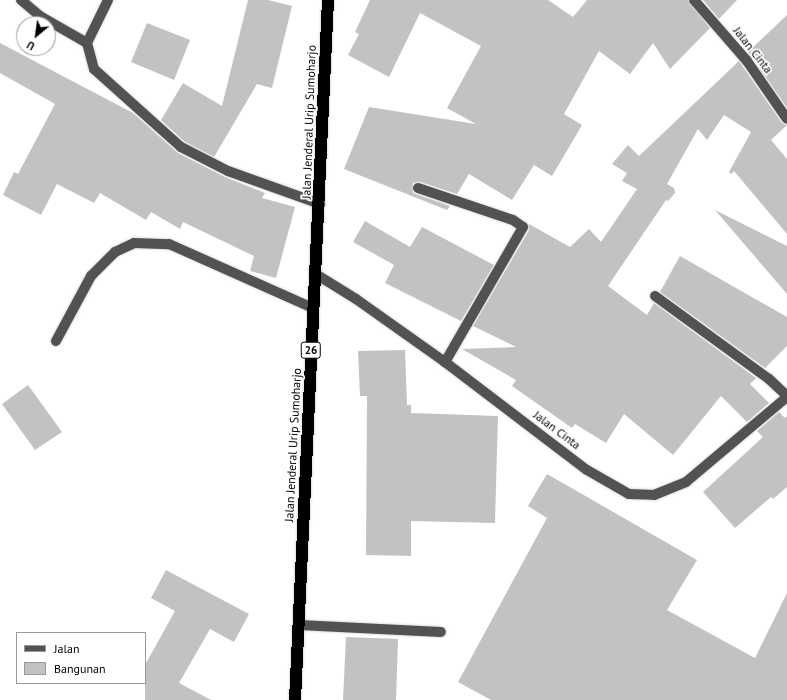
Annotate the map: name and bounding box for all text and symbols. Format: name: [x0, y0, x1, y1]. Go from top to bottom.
north arrow: [16, 16, 56, 56]
street label: Jalan Cinta: [730, 24, 776, 76]
text: U: [24, 38, 37, 53]
street label: Jalan Jenderal Urip Sumoharjo: [299, 45, 319, 199]
road number: 26: [300, 341, 322, 359]
street label: Jalan Jenderal Urip Sumoharjo: [282, 368, 304, 522]
street label: Jalan Cinta: [531, 408, 583, 452]
legend: [16, 632, 146, 684]
text: Jalan: [54, 641, 79, 656]
text: Bangunan: [54, 661, 106, 676]

